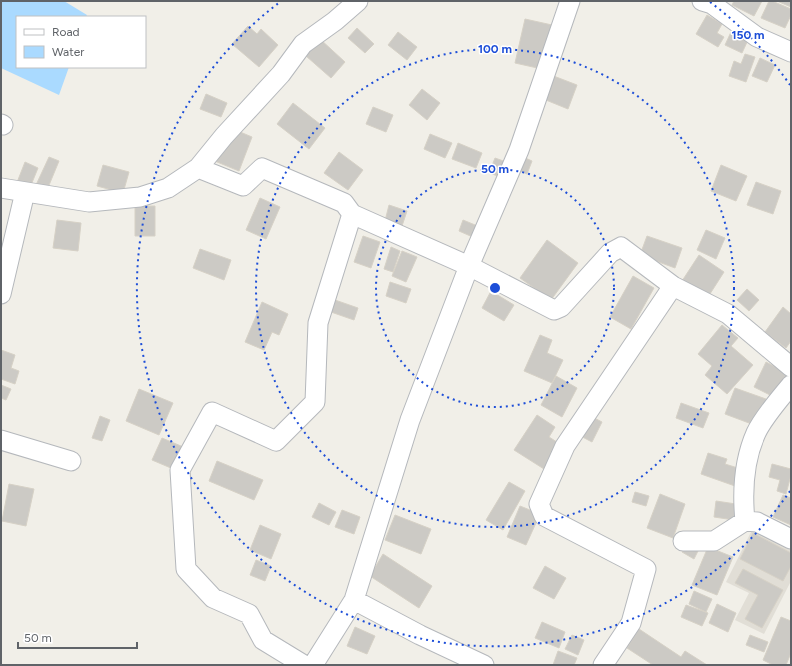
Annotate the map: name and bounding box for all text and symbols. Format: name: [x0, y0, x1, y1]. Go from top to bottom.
legend: [16, 16, 146, 68]
text: Road: [52, 25, 80, 39]
text: 150 m: [731, 28, 765, 42]
text: 100 m: [478, 42, 512, 56]
text: Water: [52, 45, 84, 59]
text: 50 m: [481, 162, 509, 176]
centre of rings: [488, 281, 502, 295]
scale bar: [18, 624, 137, 650]
text: 50 m: [24, 631, 52, 645]

